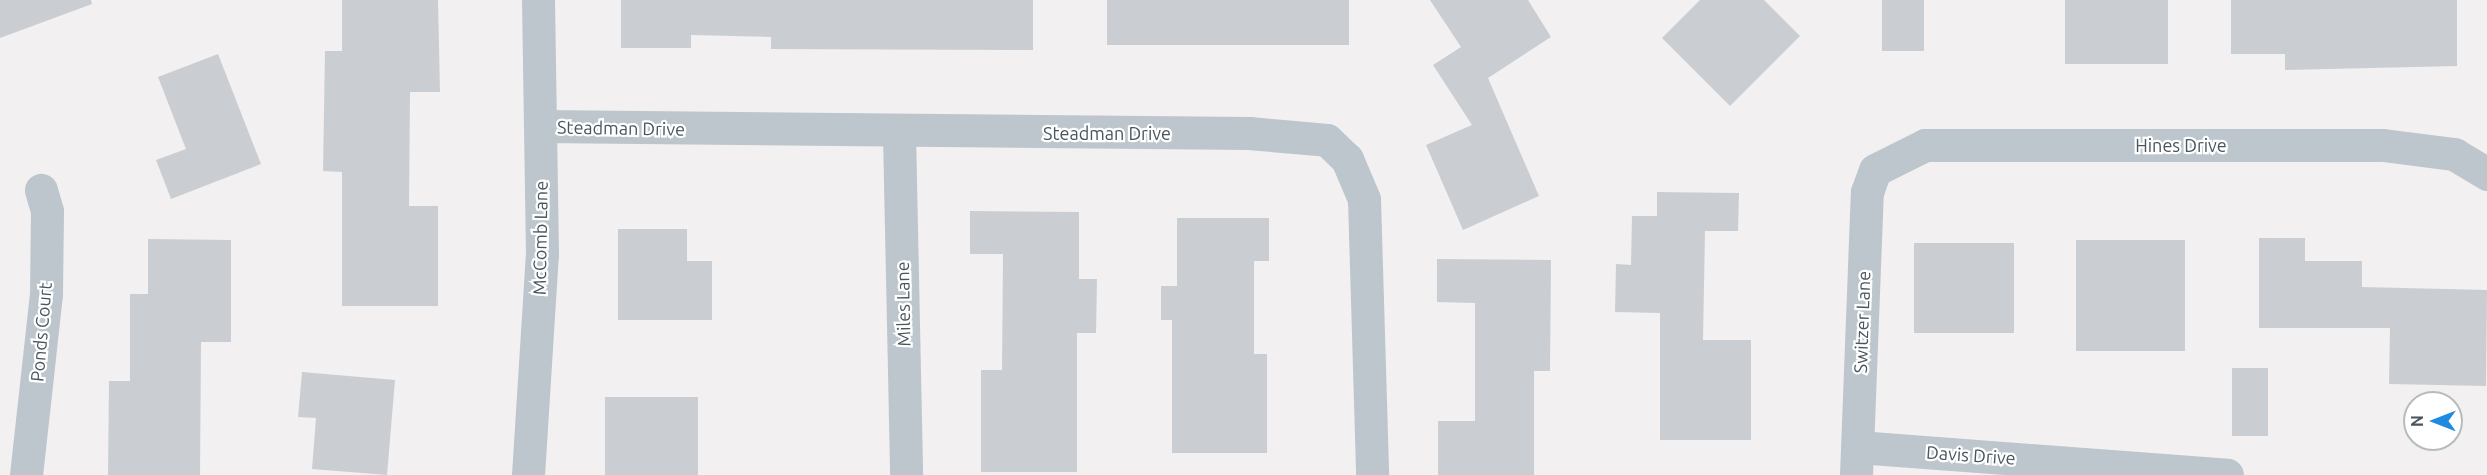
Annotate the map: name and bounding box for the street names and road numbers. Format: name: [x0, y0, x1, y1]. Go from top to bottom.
street label: Steadman Drive: [557, 116, 685, 140]
street label: Steadman Drive: [1043, 122, 1171, 144]
street label: Hines Drive: [2135, 134, 2227, 156]
street label: McComb Lane: [528, 181, 552, 295]
street label: Miles Lane: [891, 261, 915, 347]
street label: Switzer Lane: [1849, 270, 1875, 374]
street label: Ponds Court: [26, 281, 56, 383]
street label: Davis Drive: [1926, 441, 2016, 469]

